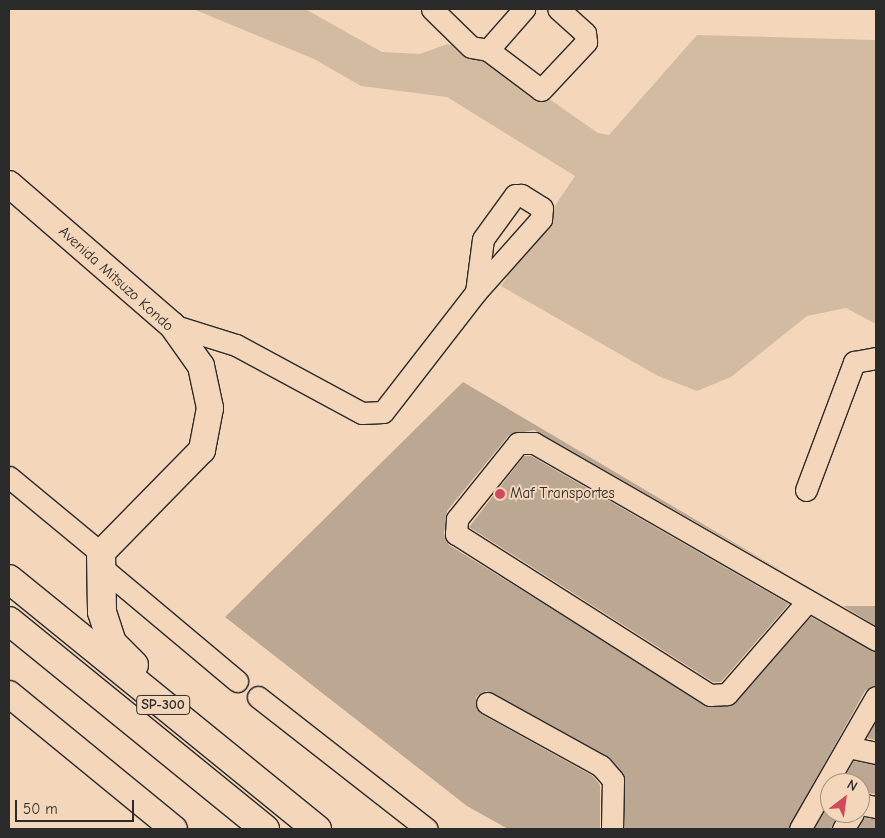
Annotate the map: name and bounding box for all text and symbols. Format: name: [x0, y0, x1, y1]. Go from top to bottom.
street label: Avenida Mitsuzo Kondo: [55, 223, 177, 335]
place label: Maf Transportes: [510, 485, 615, 503]
marker: Maf Transportes: [494, 488, 506, 500]
road number: SP-300: [136, 694, 190, 716]
north arrow: [820, 773, 870, 823]
text: N: [844, 776, 860, 795]
scale bar: [18, 790, 136, 822]
text: 50 m: [23, 800, 58, 818]

